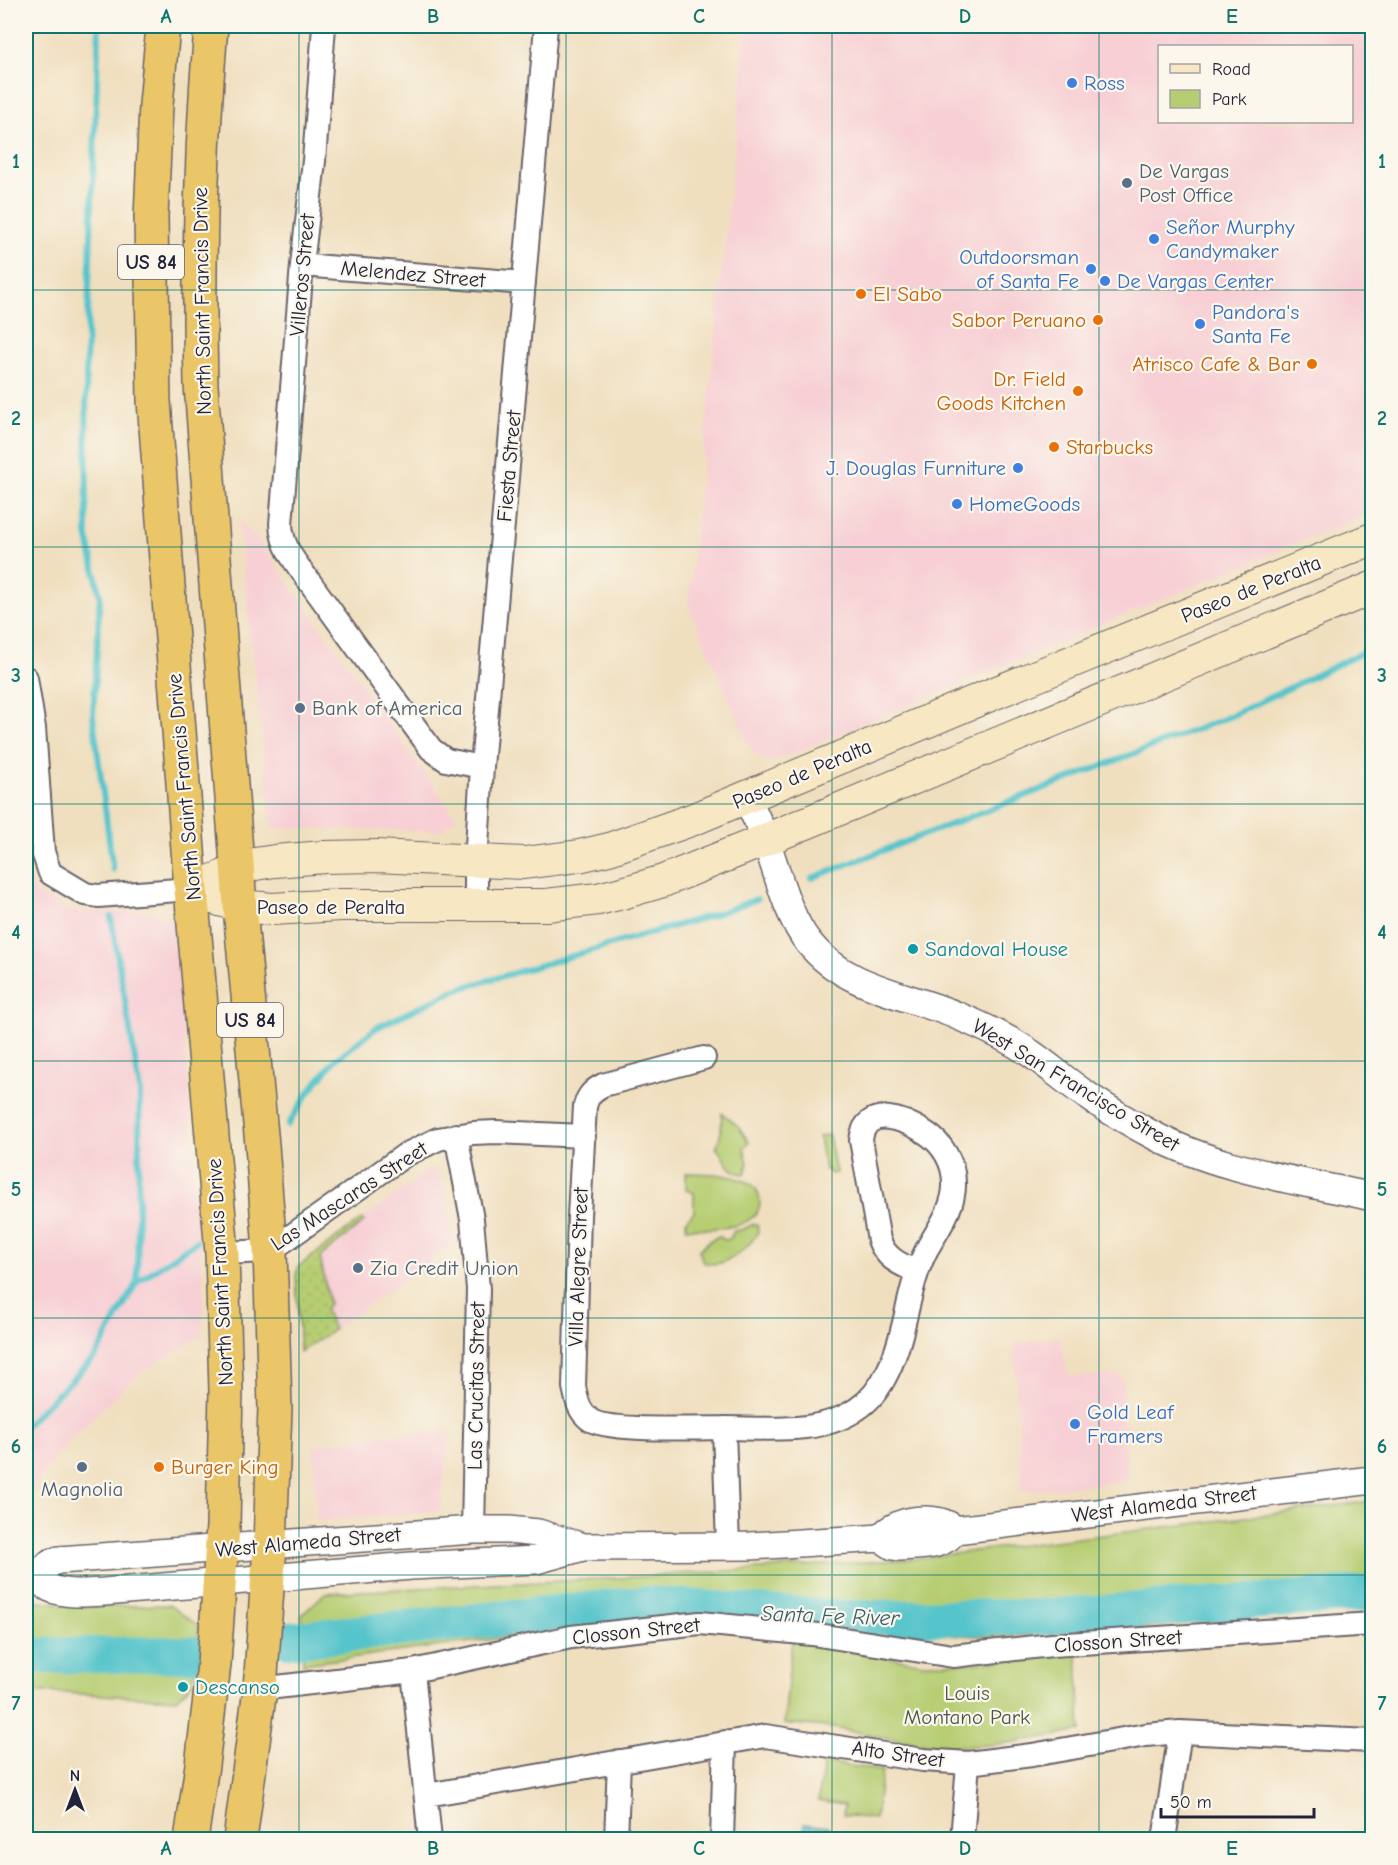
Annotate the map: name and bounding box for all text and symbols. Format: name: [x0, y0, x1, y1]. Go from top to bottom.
text: A: [160, 5, 172, 28]
text: B: [427, 5, 439, 28]
text: C: [693, 5, 705, 28]
text: D: [959, 5, 971, 28]
text: E: [1226, 5, 1238, 28]
legend: [1158, 45, 1353, 123]
text: Road: [1212, 59, 1251, 80]
place label: Ross: [1084, 71, 1125, 95]
marker: Ross: [1065, 76, 1079, 90]
text: Park: [1212, 89, 1247, 110]
text: 1: [12, 150, 20, 173]
text: 1: [1378, 150, 1386, 173]
place label: De Vargas Post Office: [1139, 159, 1233, 207]
marker: De Vargas Post Office: [1120, 176, 1134, 190]
street label: North Saint Francis Drive: [188, 187, 216, 415]
street label: Villeros Street: [285, 212, 319, 337]
place label: Señor Murphy Candymaker: [1166, 215, 1295, 263]
marker: Señor Murphy Candymaker: [1147, 232, 1161, 246]
road number: US 84: [118, 245, 184, 279]
place label: Outdoorsman of Santa Fe: [959, 245, 1079, 293]
street label: Melendez Street: [340, 256, 487, 292]
marker: Outdoorsman of Santa Fe: [1084, 262, 1098, 276]
place label: De Vargas Center: [1117, 269, 1274, 293]
marker: De Vargas Center: [1098, 274, 1112, 288]
place label: El Sabo: [873, 282, 942, 306]
marker: El Sabo: [854, 287, 868, 301]
place label: Pandora's Santa Fe: [1212, 300, 1299, 348]
place label: Sabor Peruano: [952, 308, 1086, 332]
marker: Sabor Peruano: [1091, 313, 1105, 327]
marker: Pandora's Santa Fe: [1193, 317, 1207, 331]
place label: Atrisco Cafe & Bar: [1132, 352, 1301, 376]
marker: Atrisco Cafe & Bar: [1305, 357, 1319, 371]
place label: Dr. Field Goods Kitchen: [936, 367, 1066, 415]
marker: Dr. Field Goods Kitchen: [1071, 384, 1085, 398]
text: 2: [11, 407, 21, 430]
text: 2: [1377, 407, 1387, 430]
street label: Fiesta Street: [492, 408, 526, 523]
place label: Starbucks: [1066, 435, 1153, 459]
marker: Starbucks: [1047, 440, 1061, 454]
place label: J. Douglas Furniture: [826, 456, 1006, 480]
marker: J. Douglas Furniture: [1011, 461, 1025, 475]
place label: HomeGoods: [969, 492, 1080, 516]
marker: HomeGoods: [950, 497, 964, 511]
street label: Paseo de Peralta: [1178, 550, 1324, 628]
text: 3: [11, 664, 21, 687]
text: 3: [1377, 664, 1387, 687]
street label: North Saint Francis Drive: [162, 673, 206, 901]
place label: Bank of America: [312, 696, 463, 720]
marker: Bank of America: [293, 701, 307, 715]
street label: Paseo de Peralta: [729, 734, 875, 814]
street label: Paseo de Peralta: [257, 895, 405, 919]
text: 4: [11, 921, 21, 944]
text: 4: [1377, 921, 1387, 944]
place label: Sandoval House: [925, 937, 1068, 961]
marker: Sandoval House: [906, 942, 920, 956]
road number: US 84: [217, 1003, 283, 1037]
street label: West San Francisco Street: [968, 1014, 1185, 1157]
street label: Las Mascaras Street: [266, 1136, 433, 1256]
street label: North Saint Francis Drive: [202, 1158, 238, 1386]
text: 5: [11, 1178, 21, 1201]
text: 5: [1377, 1178, 1387, 1201]
street label: Villa Alegre Street: [563, 1186, 593, 1347]
place label: Zia Credit Union: [370, 1256, 519, 1280]
marker: Zia Credit Union: [351, 1261, 365, 1275]
street label: Las Crucitas Street: [463, 1301, 489, 1470]
place label: Gold Leaf Framers: [1087, 1400, 1174, 1448]
marker: Gold Leaf Framers: [1068, 1417, 1082, 1431]
text: 6: [11, 1435, 21, 1458]
text: 6: [1377, 1435, 1387, 1458]
place label: Burger King: [171, 1455, 279, 1479]
marker: Magnolia: [75, 1460, 89, 1474]
marker: Burger King: [152, 1460, 166, 1474]
place label: Magnolia: [41, 1477, 123, 1501]
street label: West Alameda Street: [1070, 1481, 1259, 1527]
street label: West Alameda Street: [214, 1522, 403, 1562]
water label: Santa Fe River: [760, 1601, 901, 1631]
street label: Closson Street: [571, 1612, 702, 1650]
street label: Closson Street: [1053, 1624, 1184, 1657]
place label: Descanso: [195, 1675, 280, 1699]
marker: Descanso: [176, 1680, 190, 1694]
park label: Louis Montano Park: [904, 1681, 1030, 1729]
text: 7: [12, 1692, 21, 1715]
text: 7: [1378, 1692, 1387, 1715]
street label: Alto Street: [850, 1736, 947, 1772]
north arrow: [45, 1760, 105, 1820]
text: N: [70, 1767, 80, 1785]
scale bar: [1161, 1781, 1314, 1819]
text: 50 m: [1170, 1792, 1212, 1813]
text: A: [160, 1837, 172, 1860]
text: B: [427, 1837, 439, 1860]
text: C: [693, 1837, 705, 1860]
text: D: [959, 1837, 971, 1860]
text: E: [1226, 1837, 1238, 1860]

